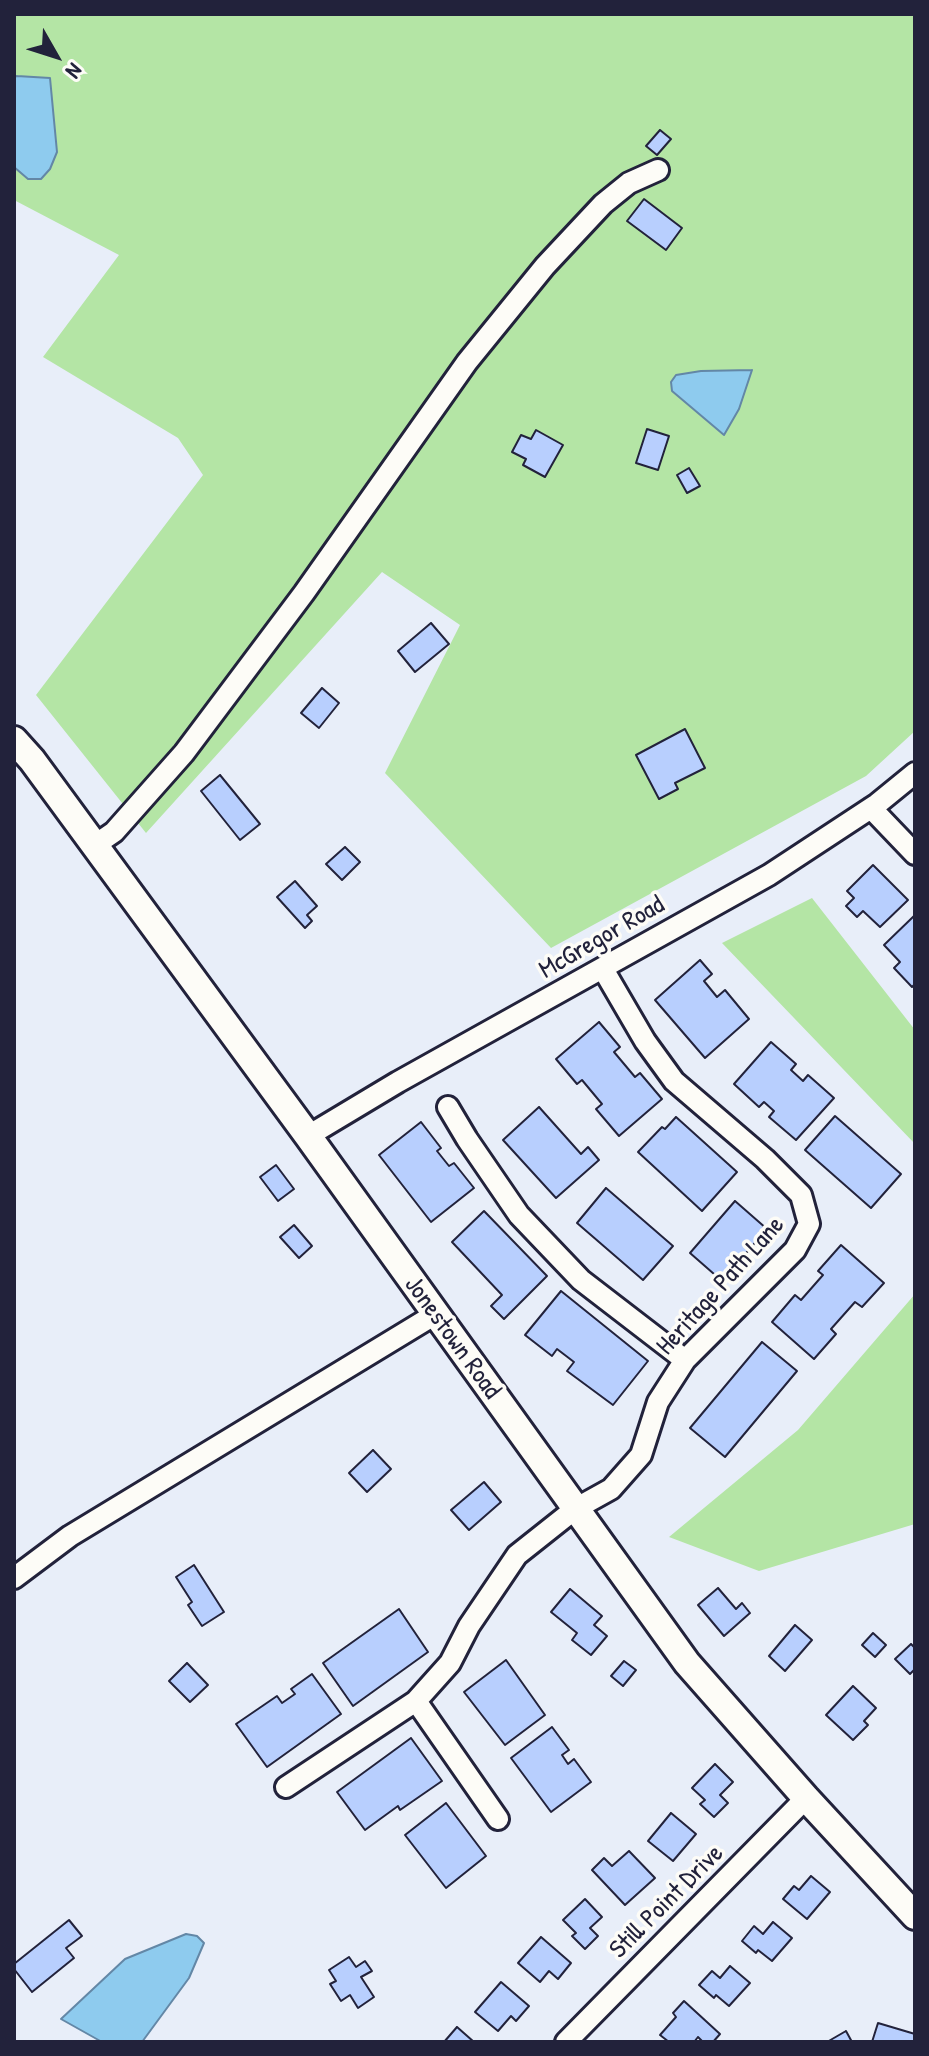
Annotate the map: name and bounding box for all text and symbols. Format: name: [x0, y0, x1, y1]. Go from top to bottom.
north arrow: [16, 16, 96, 96]
text: N: [59, 57, 90, 85]
street label: McGregor Road: [534, 890, 670, 986]
street label: Heritage Path Lane: [651, 1210, 791, 1362]
street label: Jonestown Road: [397, 1271, 507, 1405]
street label: Still Point Drive: [604, 1839, 730, 1965]

